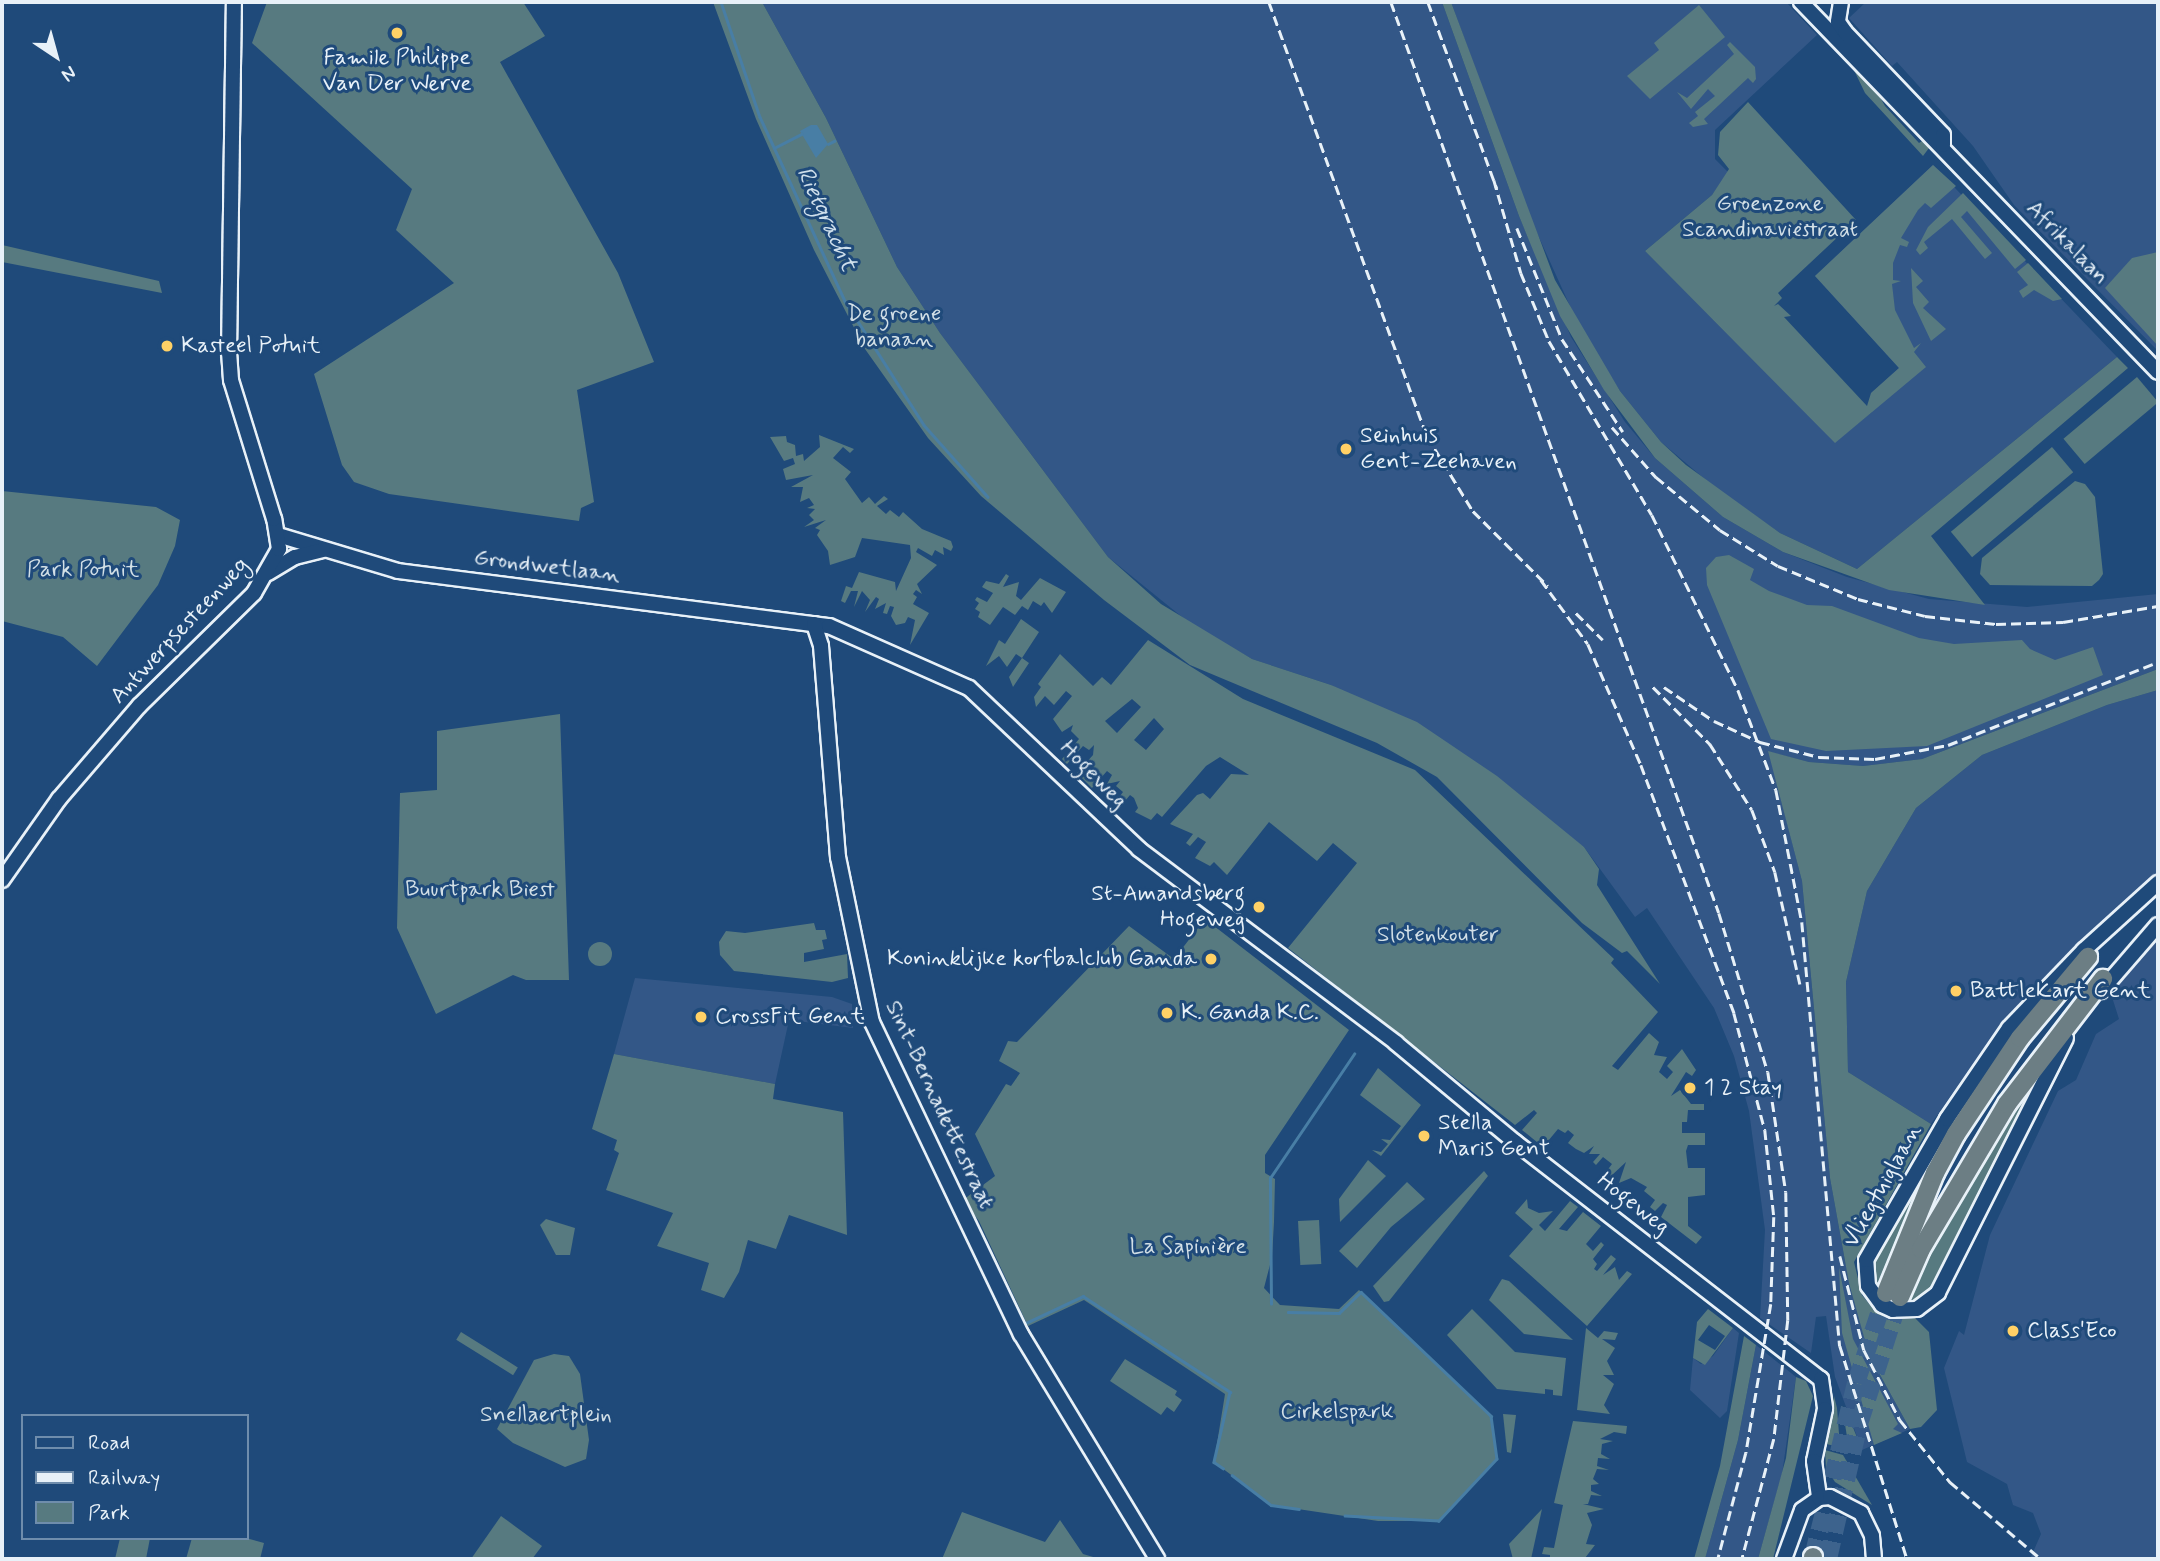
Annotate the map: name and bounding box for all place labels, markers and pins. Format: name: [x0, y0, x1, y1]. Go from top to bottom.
marker: Famile Philippe Van Der Werve: [389, 25, 405, 41]
place label: Famile Philippe Van Der Werve: [323, 44, 471, 98]
place label: Kasteel Potuit: [181, 332, 319, 360]
marker: Kasteel Potuit: [159, 338, 175, 354]
place label: Seinhuis Gent-Zeehaven: [1360, 422, 1517, 476]
marker: Seinhuis Gent-Zeehaven: [1338, 441, 1354, 457]
place label: St-Amandsberg Hogeweg: [1091, 880, 1245, 934]
marker: St-Amandsberg Hogeweg: [1251, 899, 1267, 915]
place label: Koninklijke korfbalclub Ganda: [894, 945, 1197, 973]
marker: Koninklijke korfbalclub Ganda: [1203, 951, 1219, 967]
place label: BattleKart Gent: [1970, 977, 2143, 1005]
marker: BattleKart Gent: [1948, 983, 1964, 999]
place label: K. Ganda K.C.: [1181, 999, 1319, 1027]
place label: CrossFit Gent: [715, 1003, 858, 1031]
marker: K. Ganda K.C.: [1159, 1005, 1175, 1021]
marker: CrossFit Gent: [693, 1009, 709, 1025]
place label: 1 2 Stay: [1704, 1074, 1781, 1102]
marker: 1 2 Stay: [1682, 1080, 1698, 1096]
place label: Stella Maris Gent: [1438, 1109, 1550, 1163]
marker: Stella Maris Gent: [1416, 1128, 1432, 1144]
place label: Class'Eco: [2027, 1317, 2117, 1345]
marker: Class'Eco: [2005, 1323, 2021, 1339]

